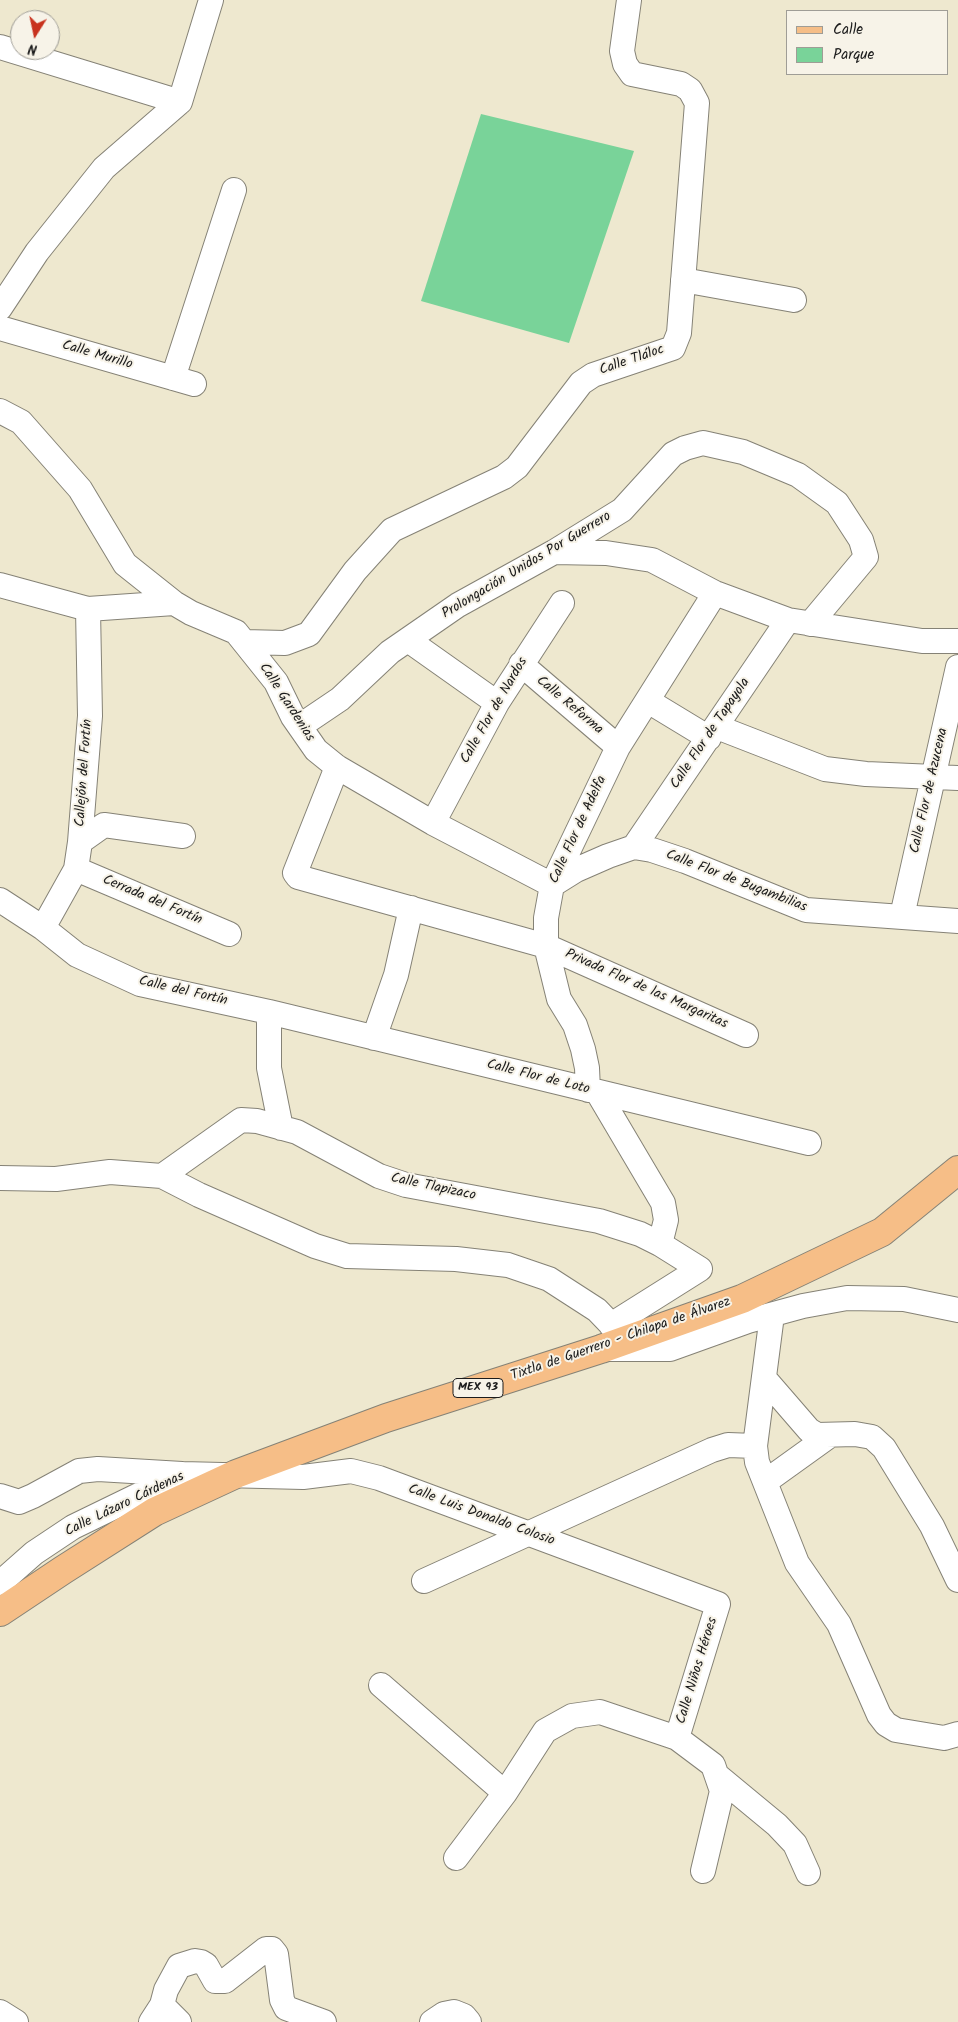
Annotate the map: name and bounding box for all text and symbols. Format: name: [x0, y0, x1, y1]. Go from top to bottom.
north arrow: [10, 10, 60, 60]
legend: [786, 10, 948, 75]
text: Calle: [833, 18, 863, 42]
text: N: [26, 37, 39, 60]
text: Parque: [833, 43, 874, 67]
street label: Calle Murillo: [60, 338, 134, 374]
street label: Calle Tláloc: [597, 342, 667, 380]
street label: Prolongación Unidos Por Guerrero: [439, 509, 615, 623]
street label: Calle Flor de Nardos: [458, 655, 532, 767]
street label: Calle Gardenias: [254, 661, 318, 745]
street label: Calle Reforma: [532, 673, 606, 739]
street label: Calle Flor de Tapayola: [668, 675, 754, 793]
street label: Callejón del Fortín: [73, 719, 97, 827]
street label: Calle Flor de Azucena: [907, 727, 953, 855]
street label: Calle Flor de Adelfa: [547, 773, 611, 887]
street label: Calle Flor de Bugambilias: [663, 847, 809, 917]
street label: Cerrada del Fortín: [100, 872, 204, 930]
street label: Privada Flor de las Margaritas: [562, 946, 730, 1034]
street label: Calle del Fortín: [137, 974, 229, 1010]
street label: Calle Flor de Loto: [485, 1057, 591, 1099]
street label: Calle Tlapizaco: [389, 1171, 477, 1205]
street label: Tixtla de Guerrero - Chilapa de Álvarez: [509, 1294, 733, 1386]
road number: MEX 93: [453, 1379, 503, 1398]
street label: Calle Lázaro Cárdenas: [63, 1469, 187, 1541]
street label: Calle Luis Donaldo Colosio: [405, 1482, 557, 1550]
street label: Calle Niños Héroes: [674, 1616, 722, 1726]

